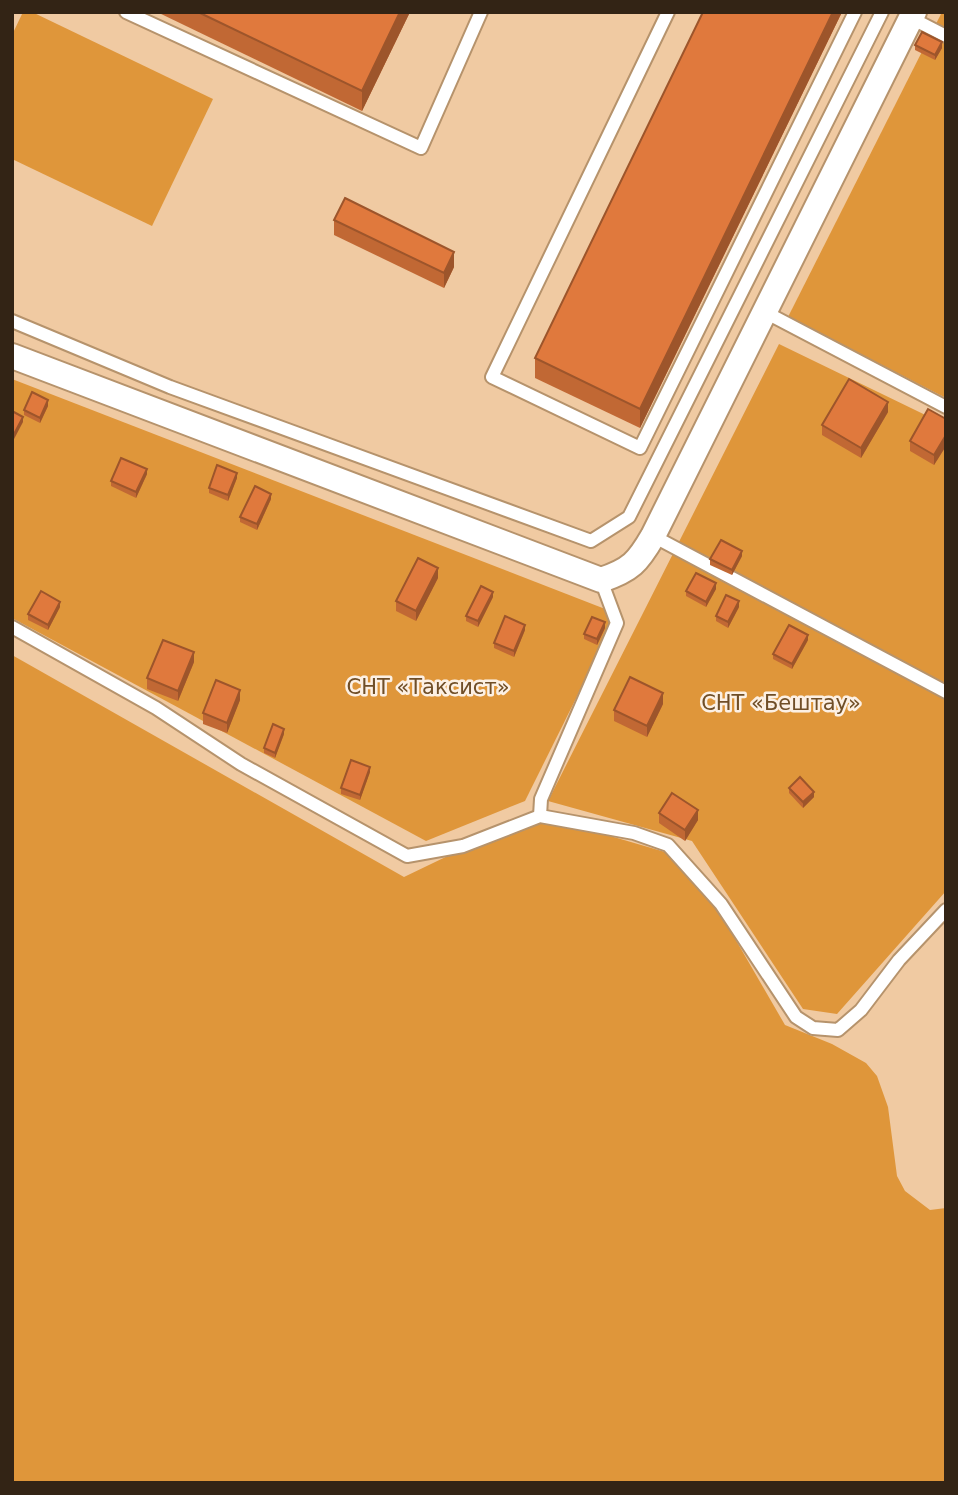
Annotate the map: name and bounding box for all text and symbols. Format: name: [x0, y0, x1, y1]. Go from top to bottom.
park label: СНТ «Таксист»: [346, 675, 510, 699]
park label: СНТ «Бештау»: [701, 691, 861, 715]

